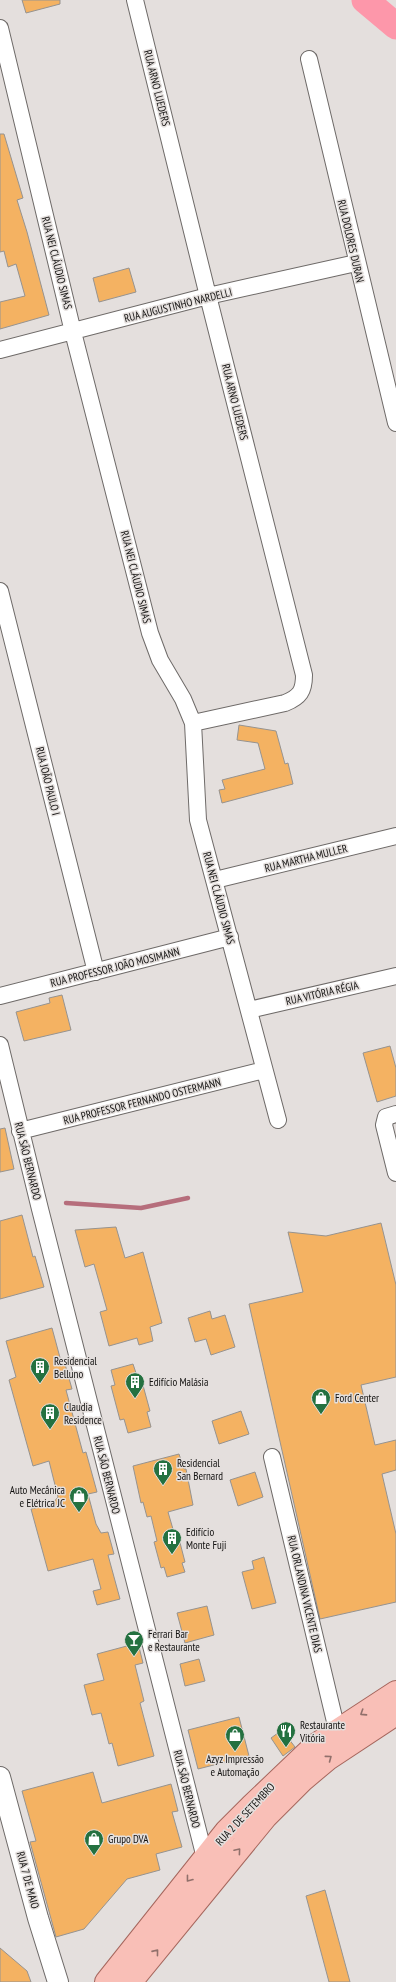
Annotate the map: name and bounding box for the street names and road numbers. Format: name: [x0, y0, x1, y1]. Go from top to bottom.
street label: RUA ARNO LUEDERS: [141, 48, 173, 128]
street label: RUA DOLORES DURAN: [335, 198, 367, 284]
street label: RUA NEI CLÁUDIO SIMAS: [39, 215, 75, 311]
street label: RUA AUGUSTINHO NARDELLI: [122, 285, 234, 325]
street label: RUA ARNO LUEDERS: [219, 362, 251, 442]
street label: RUA NEI CLÁUDIO SIMAS: [118, 529, 154, 625]
street label: RUA JOÃO PAULO I: [33, 745, 63, 817]
street label: RUA MARTHA MULLER: [263, 841, 349, 875]
street label: RUA NEI CLÁUDIO SIMAS: [200, 850, 238, 946]
street label: RUA PROFESSOR JOÃO MOSIMANN: [49, 944, 181, 990]
street label: RUA VITÓRIA RÉGIA: [284, 978, 361, 1008]
street label: RUA PROFESSOR FERNANDO OSTERMANN: [62, 1075, 222, 1127]
street label: RUA SÃO BERNARDO: [12, 1121, 44, 1201]
street label: RUA SÃO BERNARDO: [91, 1435, 123, 1515]
street label: RUA ORLANDINA VICENTE DIAS: [285, 1534, 325, 1654]
street label: RUA SÃO BERNARDO: [171, 1749, 203, 1829]
street label: RUA 2 DE SETEMBRO: [212, 1780, 278, 1848]
street label: RUA 7 DE MAIO: [14, 1850, 42, 1910]

